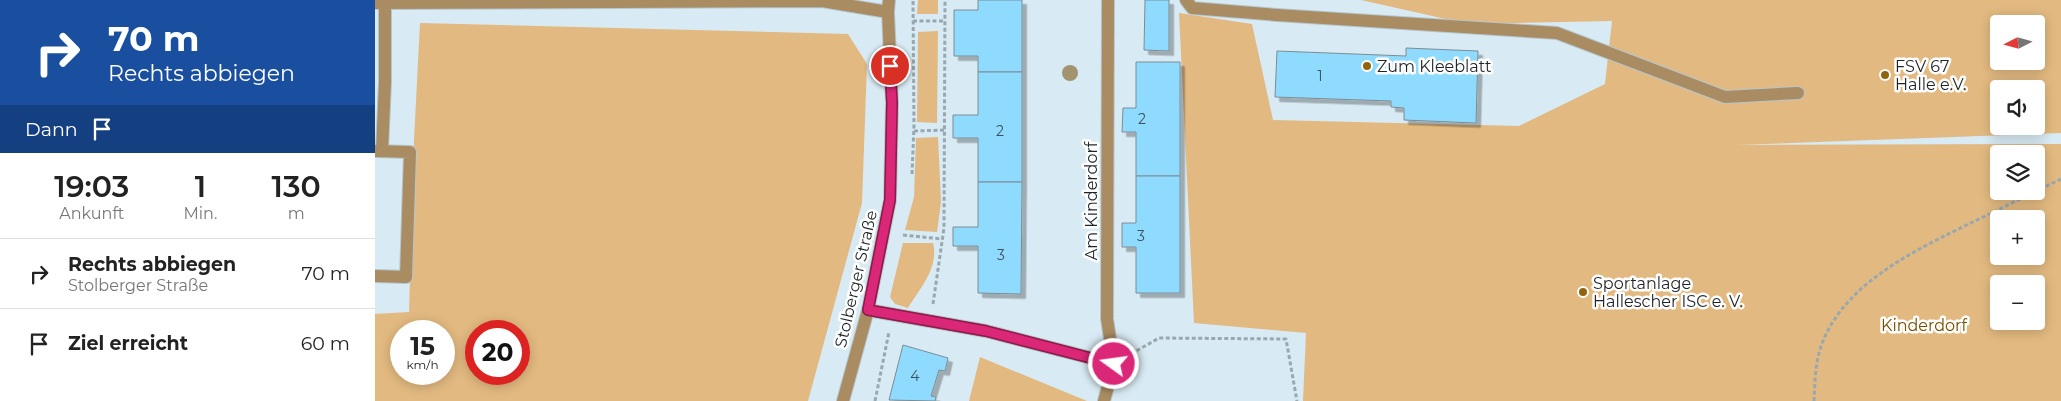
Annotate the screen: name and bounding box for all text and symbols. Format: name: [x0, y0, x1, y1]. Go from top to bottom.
north arrow: [1990, 15, 2045, 70]
map controls: [1990, 15, 2045, 330]
text: 70 m: [108, 17, 199, 60]
icon: right: [25, 20, 90, 85]
pin: [869, 45, 911, 87]
icon: arrive: [876, 52, 904, 80]
place label: Zum Kleeblatt: [1377, 57, 1492, 76]
place label: FSV 67 Halle e.V.: [1895, 57, 1966, 94]
text: Rechts abbiegen: [108, 60, 295, 87]
marker: Zum Kleeblatt: [1361, 60, 1373, 72]
house number: 1: [1317, 67, 1323, 85]
marker: FSV 67 Halle e.V.: [1879, 69, 1891, 81]
button: sound: [1990, 80, 2045, 135]
house number: 2: [1138, 110, 1146, 128]
icon: arrive: [88, 115, 116, 143]
text: Dann: [25, 118, 78, 141]
house number: 2: [996, 122, 1004, 140]
street label: Am Kinderdorf: [1082, 141, 1101, 260]
button: layers: [1990, 145, 2045, 200]
text: 19:03: [54, 168, 129, 205]
text: 1: [195, 168, 206, 205]
text: 130: [272, 168, 321, 205]
text: Ankunft: [59, 204, 124, 223]
text: Min.: [184, 204, 217, 223]
text: m: [288, 204, 305, 223]
street label: Stolberger Straße: [831, 209, 881, 349]
button: +: [1990, 210, 2045, 265]
house number: 3: [1137, 227, 1145, 245]
house number: 3: [997, 246, 1005, 264]
text: Rechts abbiegen: [68, 253, 236, 276]
icon: right: [25, 260, 53, 288]
text: 70 m: [301, 262, 350, 285]
place label: Sportanlage Hallescher ISC e. V.: [1593, 274, 1743, 311]
button: −: [1990, 275, 2045, 330]
text: Stolberger Straße: [68, 276, 208, 295]
marker: Sportanlage Hallescher ISC e. V.: [1577, 286, 1589, 298]
park label: Kinderdorf: [1881, 316, 1968, 335]
speed limit sign: 20: [465, 320, 530, 385]
icon: arrive: [25, 330, 53, 358]
text: 15: [410, 331, 435, 361]
text: Ziel erreicht: [68, 332, 188, 355]
text: 60 m: [301, 332, 350, 355]
position arrow: [1087, 337, 1139, 389]
text: km/h: [406, 357, 439, 372]
house number: 4: [910, 367, 920, 385]

